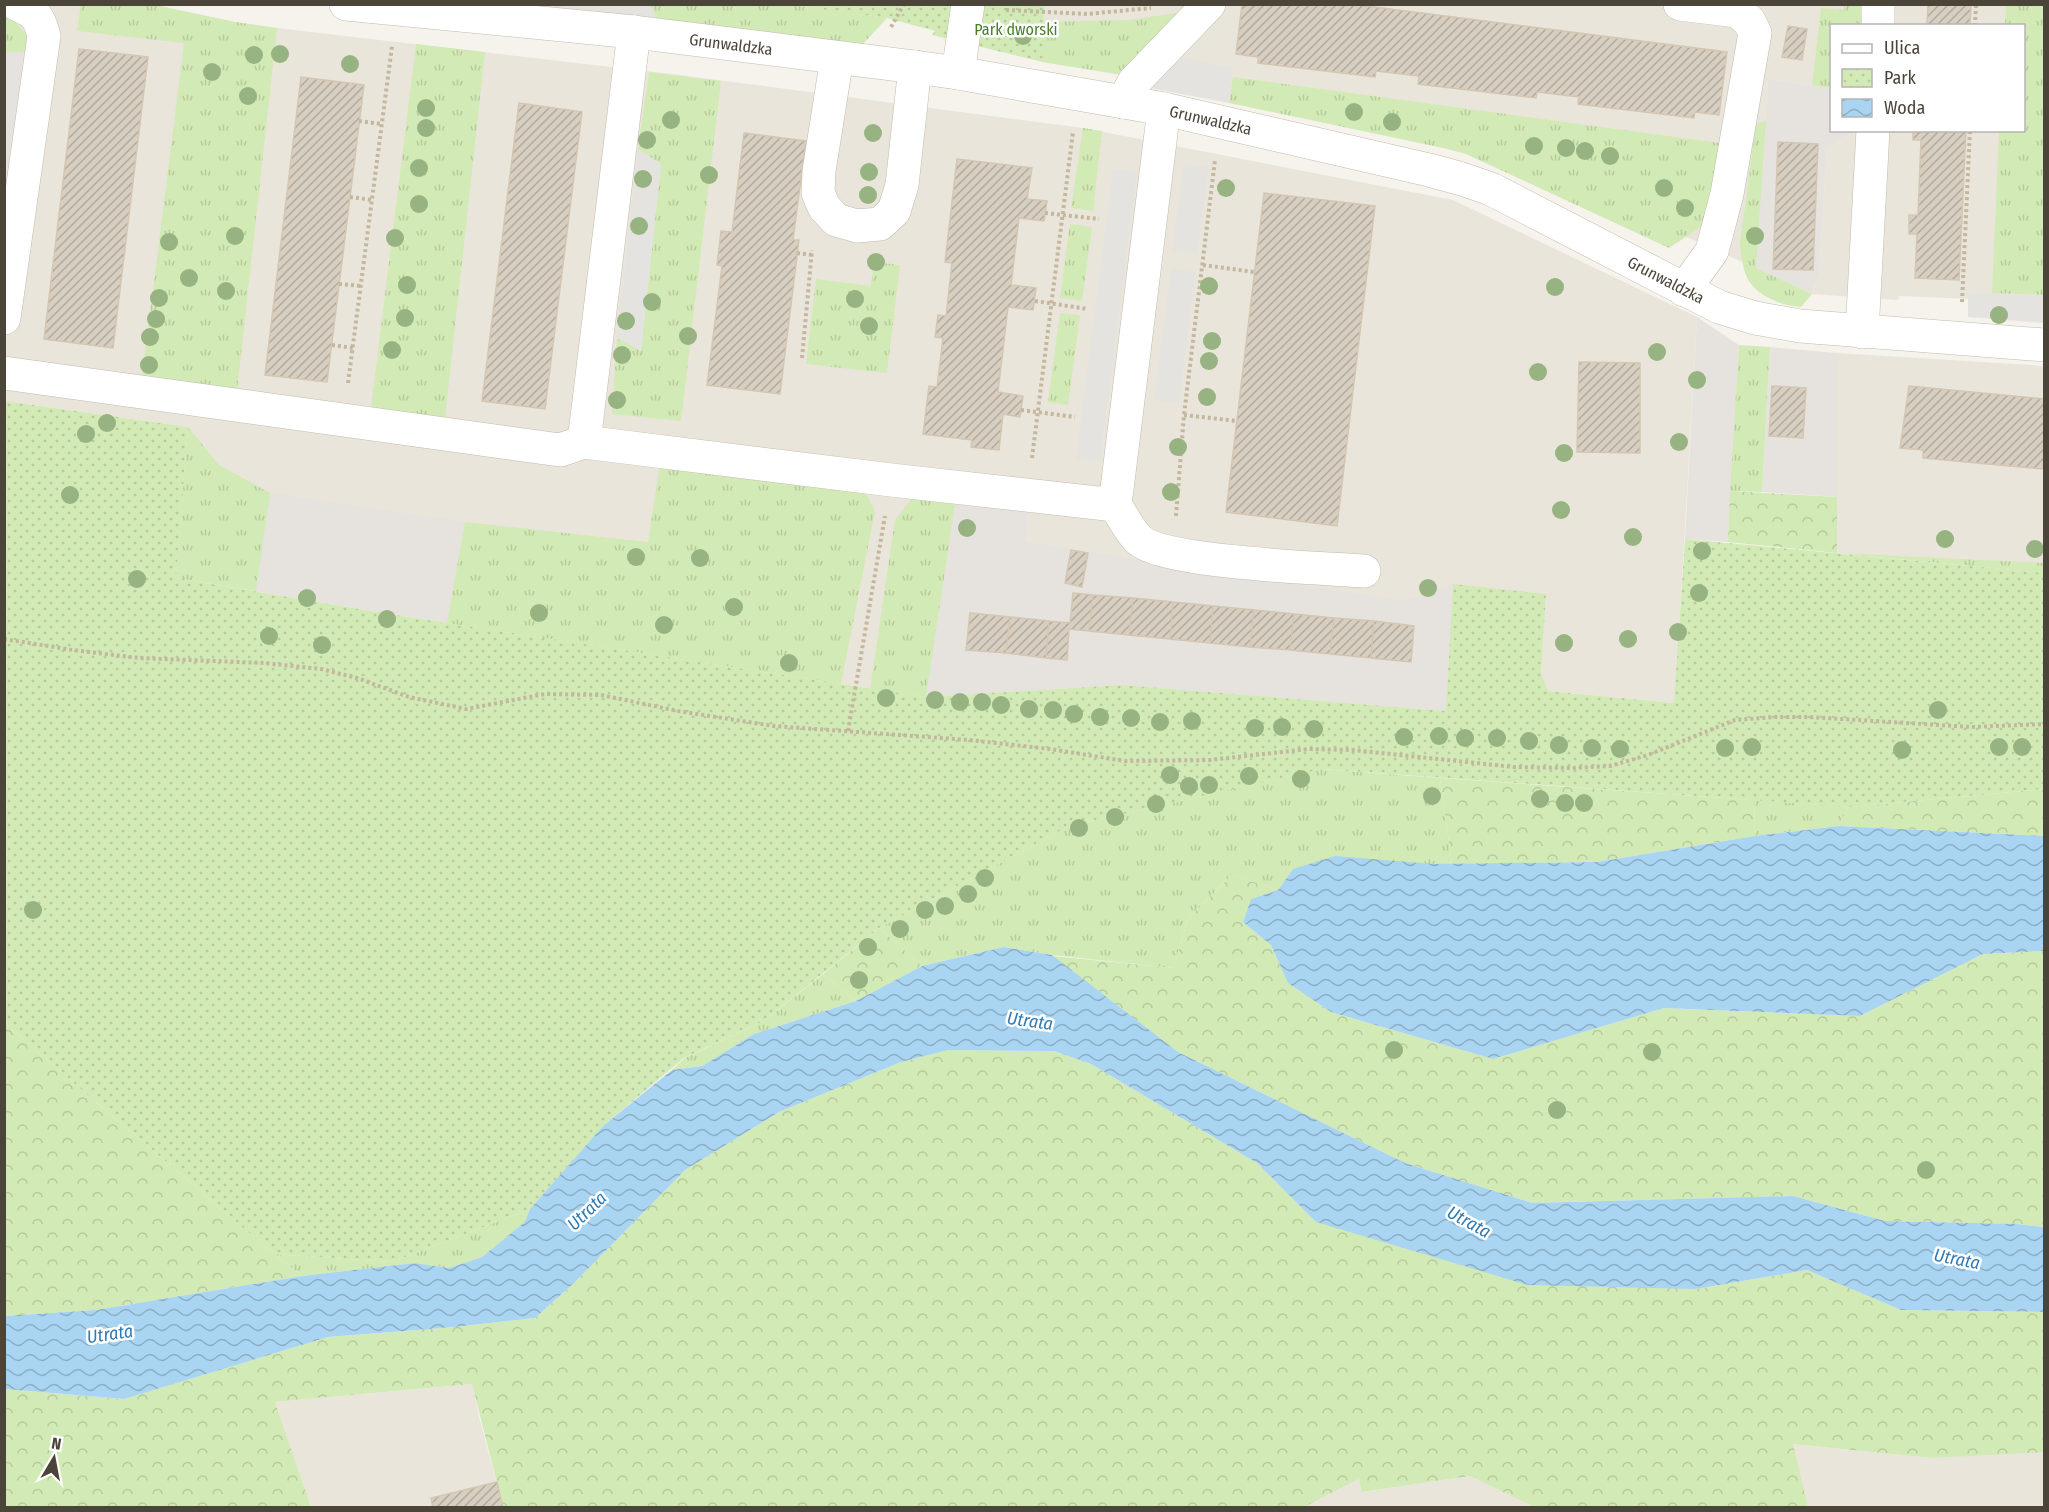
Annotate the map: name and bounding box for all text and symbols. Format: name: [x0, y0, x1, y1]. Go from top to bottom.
park label: Park dworski: [974, 20, 1058, 39]
legend: [1830, 24, 2025, 132]
street label: Grunwaldzka: [688, 30, 774, 59]
text: Ulica: [1884, 37, 1920, 59]
text: Park: [1884, 67, 1917, 89]
text: Woda: [1884, 97, 1925, 119]
street label: Grunwaldzka: [1168, 102, 1254, 139]
street label: Grunwaldzka: [1624, 252, 1707, 308]
water label: Utrata: [1006, 1007, 1054, 1035]
water label: Utrata: [563, 1187, 611, 1235]
water label: Utrata: [1443, 1201, 1495, 1243]
water label: Utrata: [1932, 1244, 1982, 1274]
water label: Utrata: [86, 1320, 134, 1348]
north arrow: [24, 1428, 84, 1488]
text: N: [50, 1434, 63, 1454]

